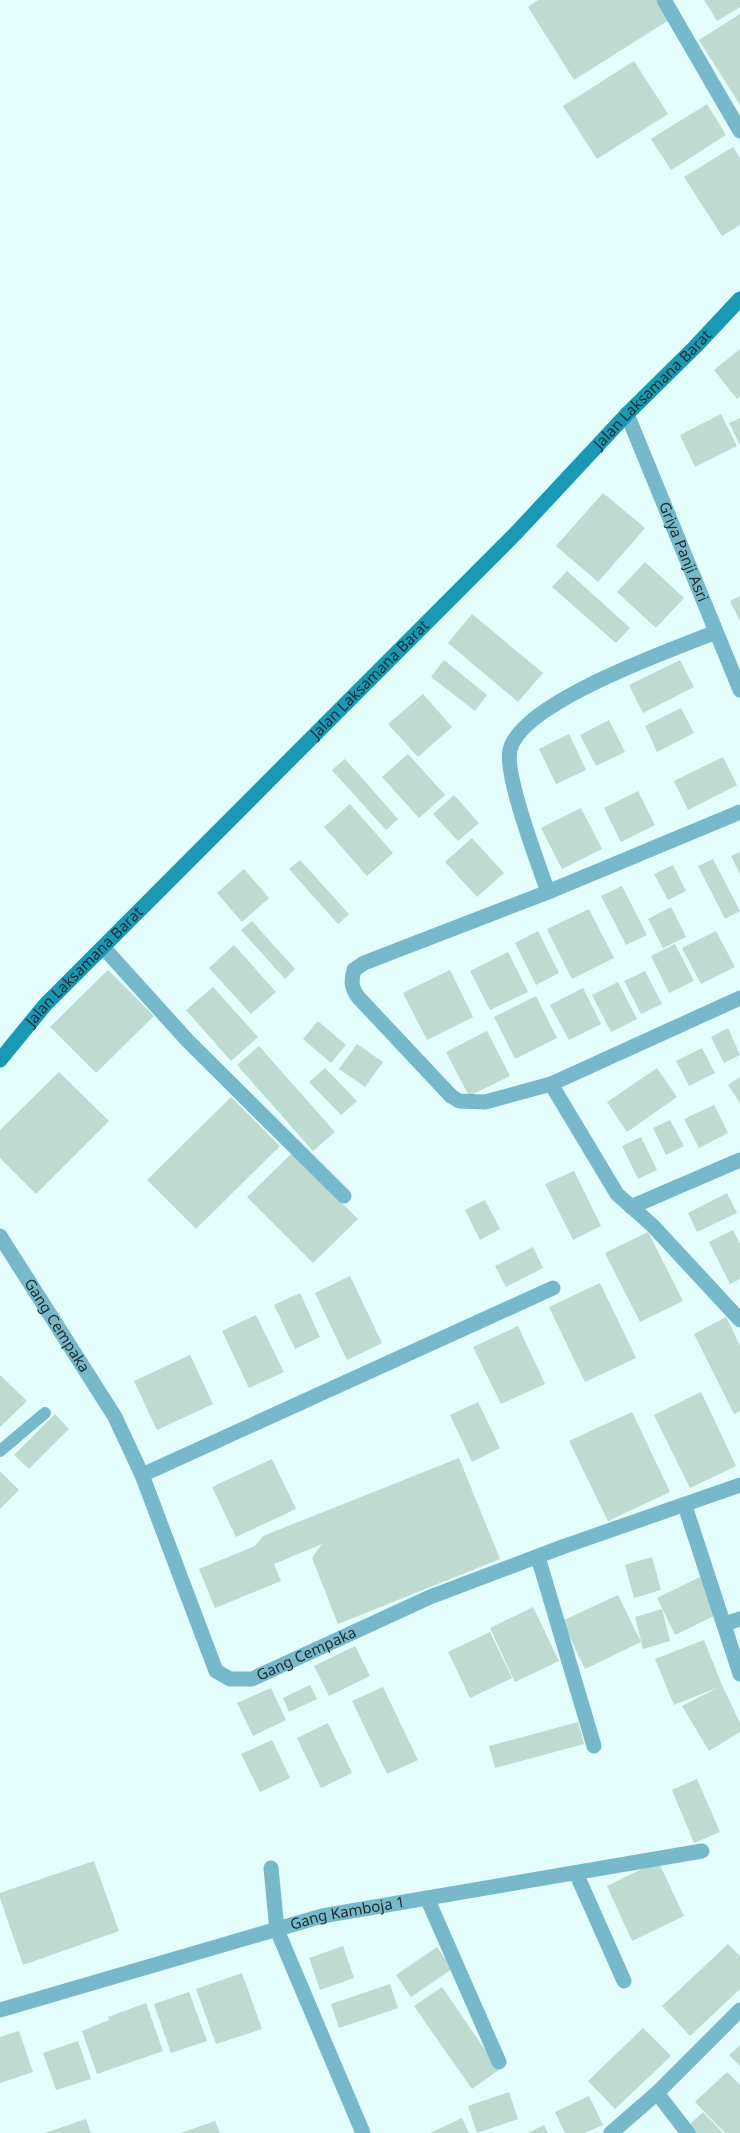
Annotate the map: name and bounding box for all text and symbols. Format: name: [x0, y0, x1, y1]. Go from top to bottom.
street label: Jalan Laksamana Barat: [587, 325, 716, 454]
street label: Griya Panji Asri: [655, 499, 714, 604]
street label: Jalan Laksamana Barat: [304, 615, 433, 744]
street label: Jalan Laksamana Barat: [19, 901, 147, 1032]
street label: Gang Cempaka: [20, 1274, 95, 1376]
street label: Gang Cempaka: [253, 1621, 359, 1685]
street label: Gang Kamboja 1: [287, 1891, 406, 1934]

